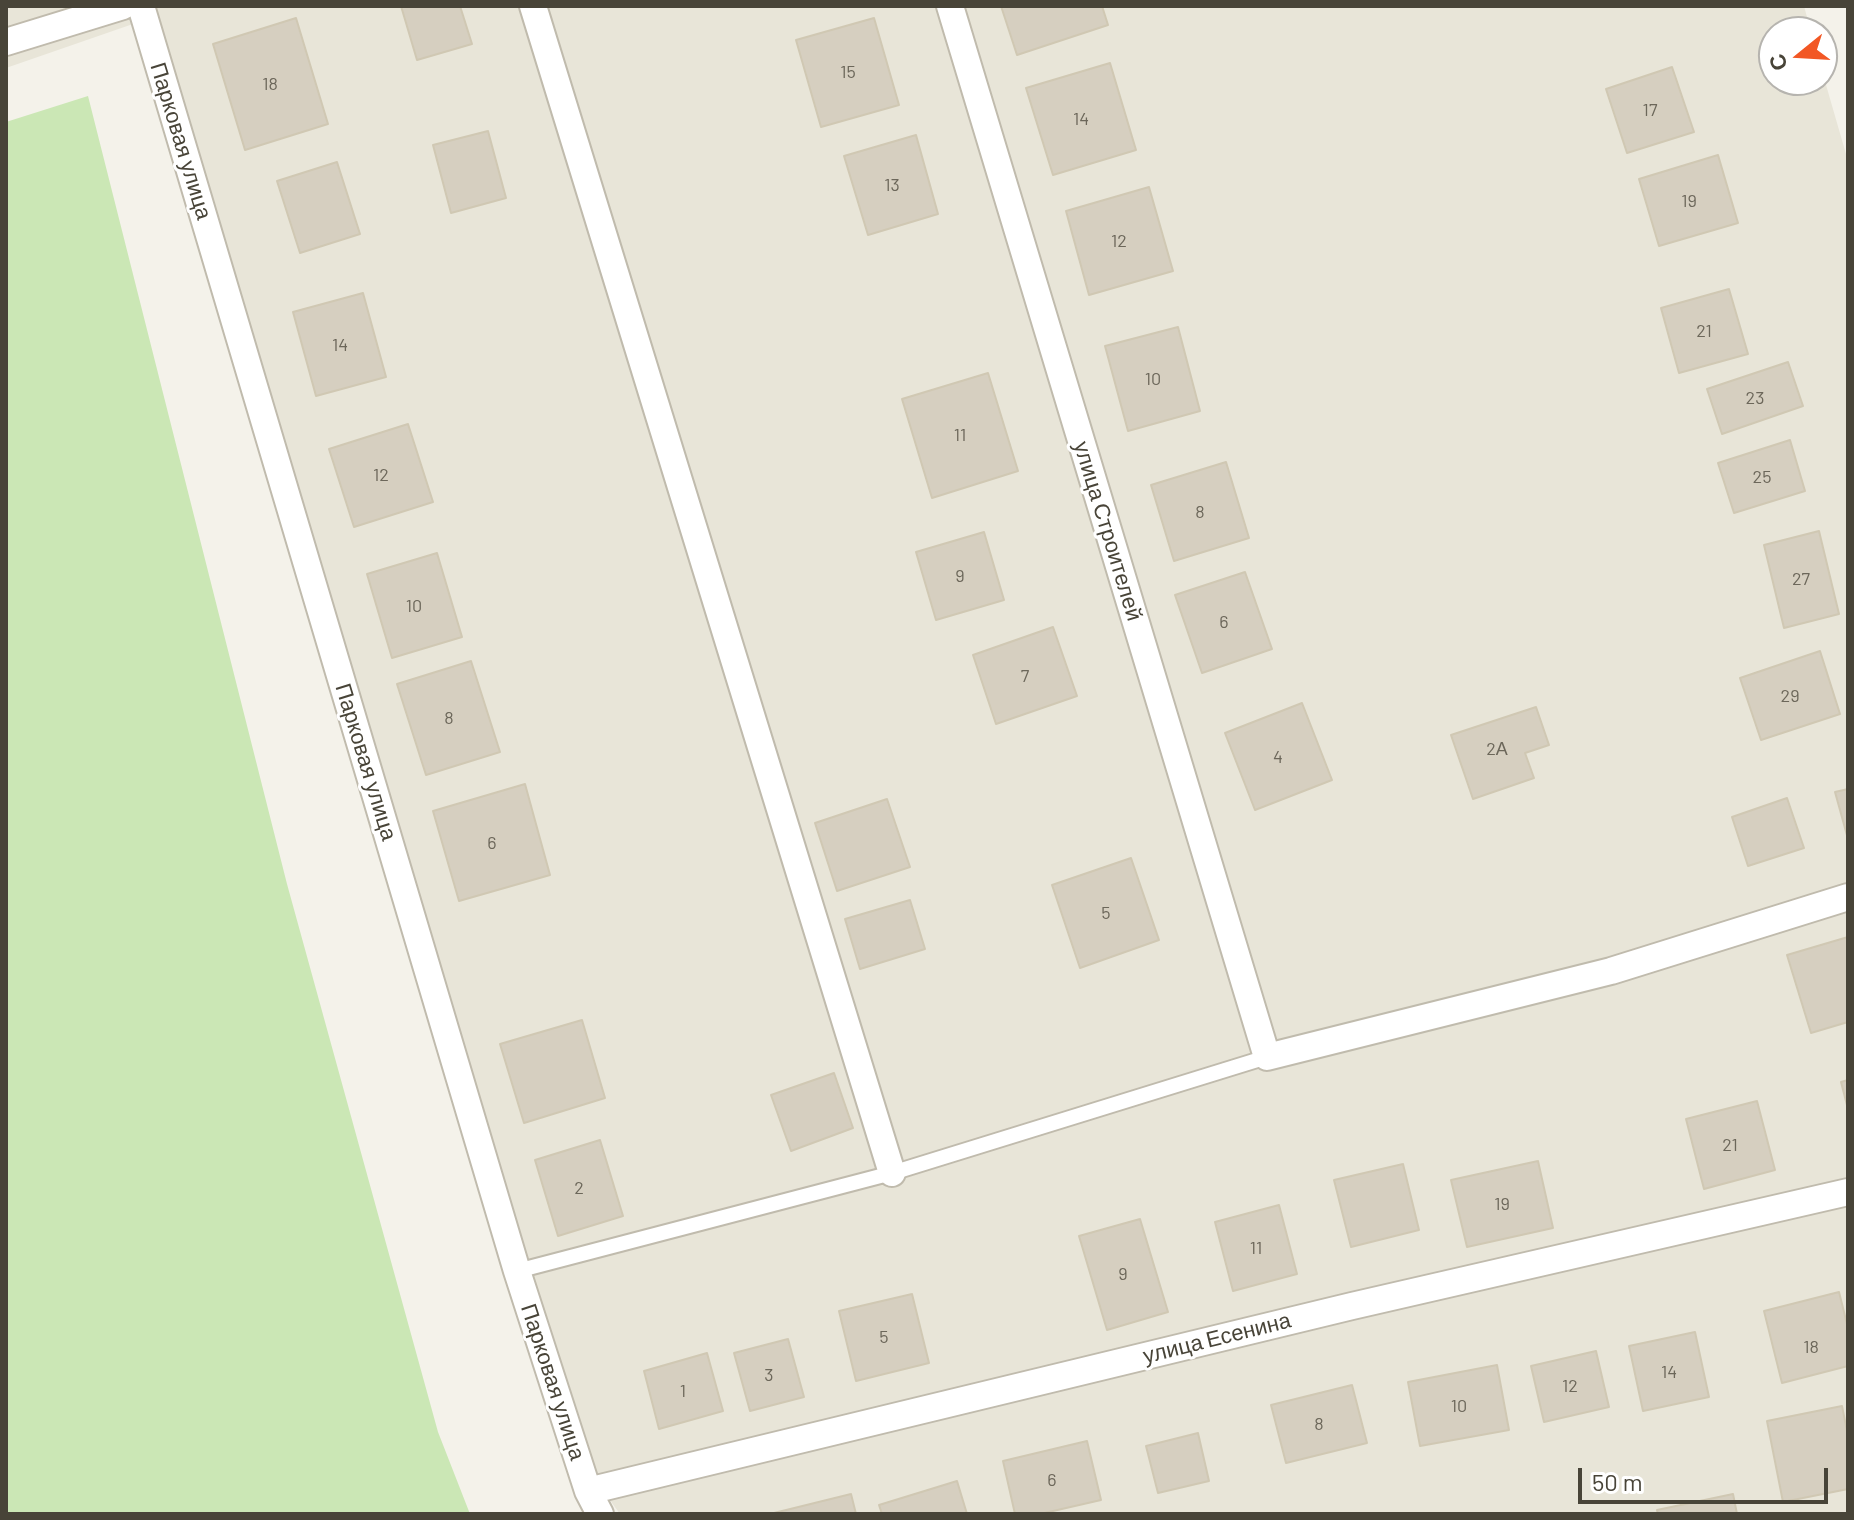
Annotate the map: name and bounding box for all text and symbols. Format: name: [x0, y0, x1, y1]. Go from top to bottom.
north arrow: [1758, 16, 1838, 96]
text: С: [1762, 51, 1792, 74]
street label: Парковая улица: [145, 59, 217, 223]
house number: 15: [840, 61, 856, 83]
house number: 18: [262, 73, 278, 95]
house number: 17: [1643, 99, 1657, 121]
house number: 14: [1073, 108, 1089, 130]
house number: 13: [884, 174, 900, 196]
house number: 19: [1681, 190, 1697, 212]
house number: 12: [1111, 230, 1127, 252]
house number: 21: [1696, 320, 1712, 342]
house number: 14: [332, 334, 348, 356]
house number: 10: [1145, 368, 1161, 390]
house number: 23: [1746, 387, 1764, 409]
house number: 11: [954, 424, 966, 446]
street label: улица Строителей: [1068, 438, 1148, 624]
house number: 12: [373, 464, 389, 486]
house number: 25: [1753, 466, 1771, 488]
house number: 8: [1195, 501, 1205, 523]
house number: 9: [955, 565, 965, 587]
house number: 27: [1792, 568, 1810, 590]
house number: 10: [406, 595, 422, 617]
house number: 6: [1219, 611, 1229, 633]
house number: 7: [1021, 665, 1029, 687]
street label: Парковая улица: [330, 680, 402, 844]
house number: 29: [1780, 685, 1800, 707]
house number: 8: [444, 707, 454, 729]
house number: 2А: [1486, 738, 1508, 760]
house number: 4: [1273, 746, 1283, 768]
house number: 6: [487, 832, 497, 854]
house number: 5: [1101, 902, 1111, 924]
house number: 21: [1722, 1134, 1738, 1156]
house number: 2: [574, 1177, 584, 1199]
house number: 19: [1494, 1193, 1510, 1215]
house number: 11: [1250, 1237, 1262, 1259]
house number: 9: [1118, 1263, 1128, 1285]
street label: Парковая улица: [515, 1300, 591, 1464]
street label: улица Есенина: [1140, 1307, 1294, 1369]
house number: 5: [879, 1326, 889, 1348]
house number: 18: [1803, 1336, 1819, 1358]
house number: 14: [1661, 1361, 1677, 1383]
house number: 3: [764, 1364, 774, 1386]
house number: 12: [1562, 1375, 1578, 1397]
house number: 1: [680, 1380, 686, 1402]
house number: 10: [1451, 1395, 1467, 1417]
house number: 8: [1314, 1413, 1324, 1435]
scale bar: [1582, 1452, 1832, 1502]
text: 50 m: [1592, 1467, 1643, 1496]
house number: 6: [1047, 1469, 1057, 1491]

